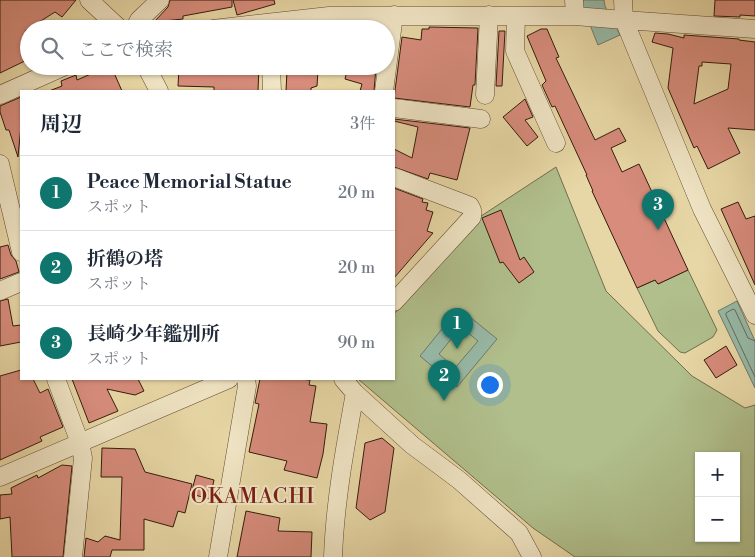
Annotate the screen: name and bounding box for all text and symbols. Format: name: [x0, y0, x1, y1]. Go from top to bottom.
search box: [20, 20, 395, 75]
icon: search: [38, 34, 66, 62]
text: ここで検索: [78, 38, 173, 62]
text: 周辺: [40, 112, 82, 138]
text: 3件: [350, 114, 375, 134]
text: Peace Memorial Statue: [87, 170, 292, 194]
text: 1: [52, 183, 60, 203]
text: 20 m: [338, 183, 375, 203]
pin: 3: [642, 189, 674, 230]
text: スポット: [87, 197, 151, 217]
text: 折鶴の塔: [87, 247, 163, 271]
text: 2: [51, 258, 61, 278]
text: 20 m: [338, 258, 375, 278]
text: スポット: [87, 274, 151, 294]
pin: 1: [441, 308, 473, 349]
text: 長崎少年鑑別所: [87, 322, 220, 346]
text: 3: [51, 333, 61, 353]
text: 90 m: [337, 333, 375, 353]
text: スポット: [87, 349, 151, 369]
pin: 2: [428, 360, 460, 401]
your location: [477, 372, 503, 398]
map controls: [695, 452, 740, 542]
button: +: [695, 452, 740, 497]
district label: OKAMACHI: [191, 484, 315, 510]
button: −: [695, 497, 740, 542]

